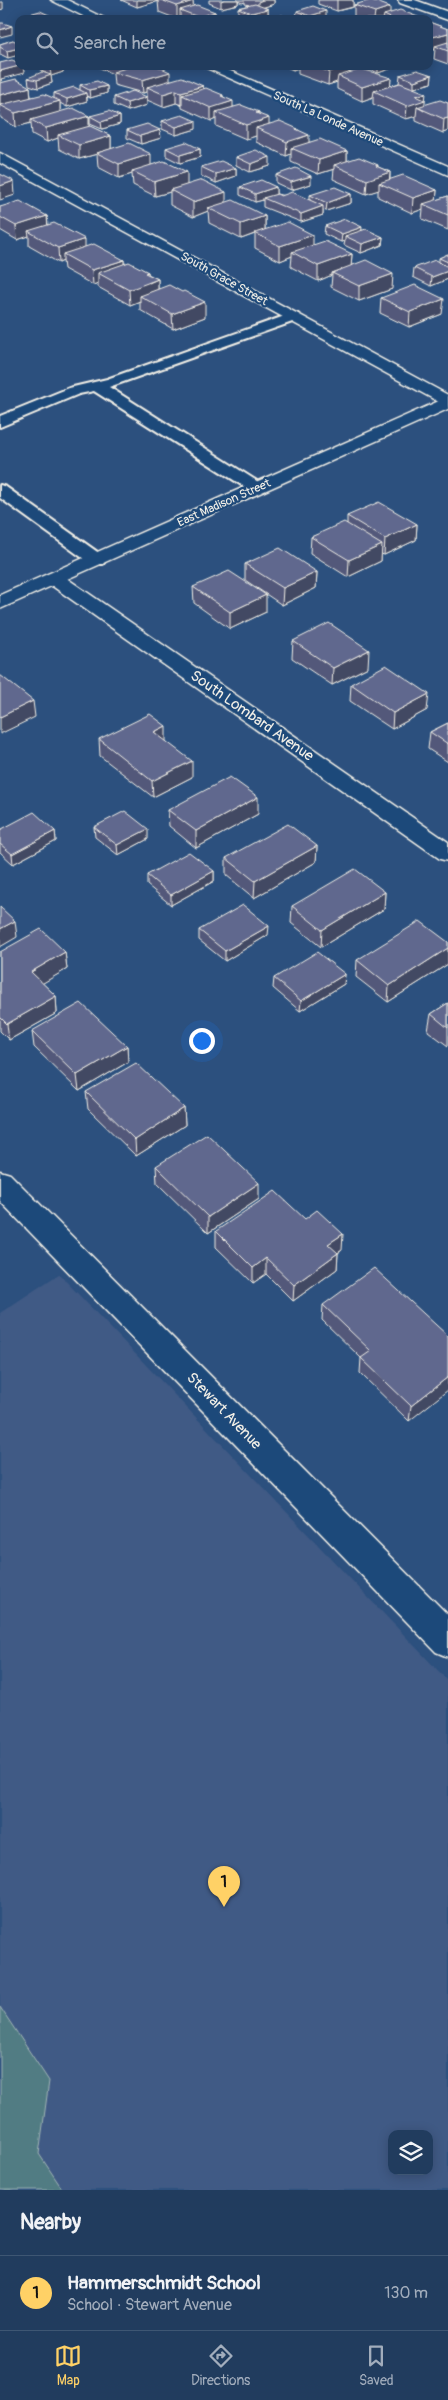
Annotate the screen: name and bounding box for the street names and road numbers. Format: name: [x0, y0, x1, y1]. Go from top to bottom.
street label: South La Londe Avenue: [271, 88, 385, 150]
street label: South Grace Street: [178, 249, 270, 309]
street label: East Madison Street: [175, 476, 273, 530]
street label: South Lombard Avenue: [187, 666, 318, 766]
street label: Stewart Avenue: [182, 1368, 266, 1454]

